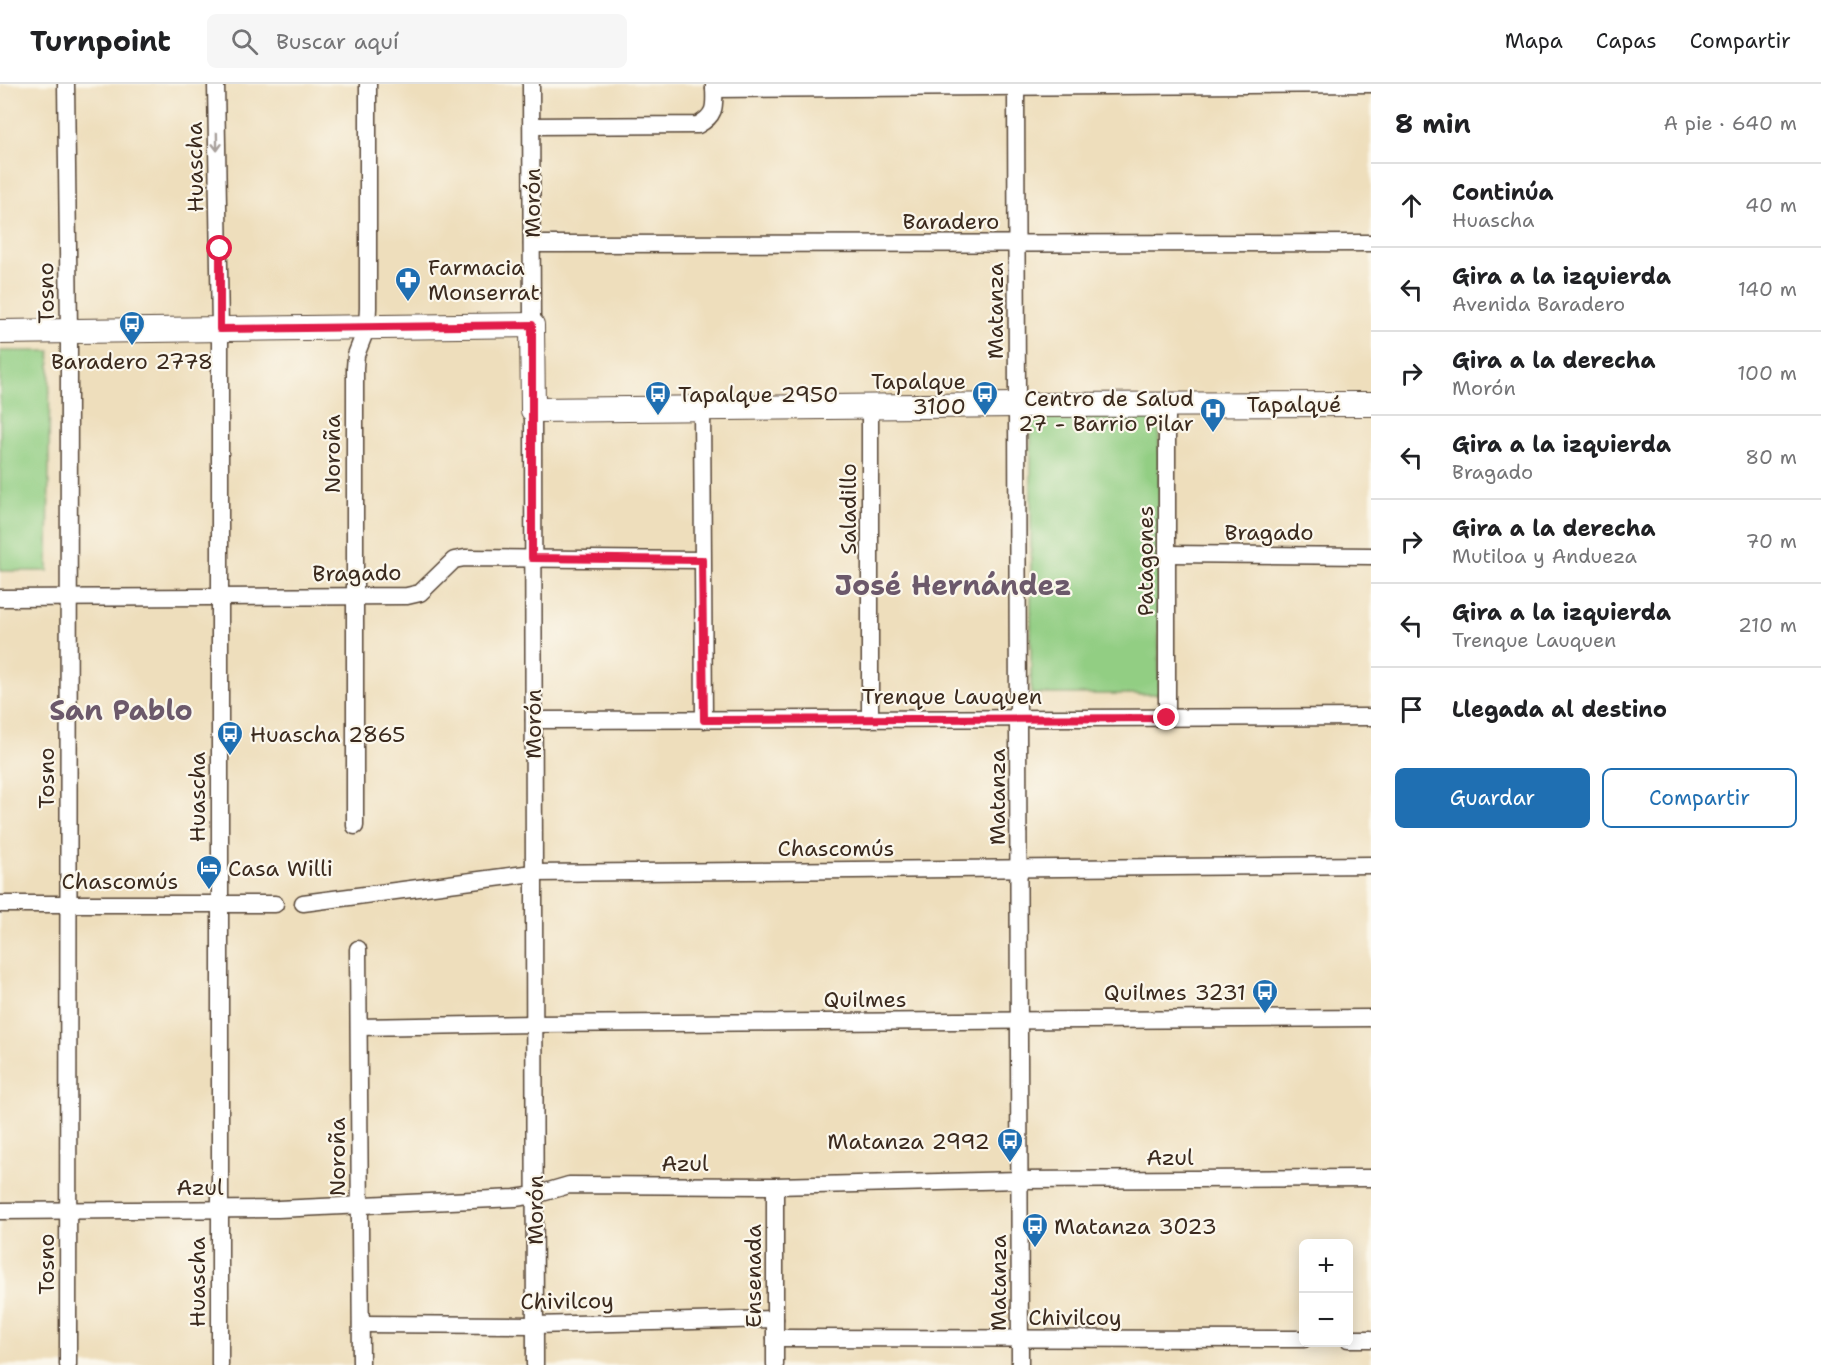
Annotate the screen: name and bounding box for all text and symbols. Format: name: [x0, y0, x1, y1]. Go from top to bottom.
search box: [207, 14, 627, 68]
text: Turnpoint: [30, 22, 171, 60]
icon: search: [228, 25, 261, 58]
text: Buscar aquí: [276, 27, 399, 56]
text: Mapa: [1505, 27, 1563, 55]
text: Capas: [1596, 27, 1657, 55]
text: Compartir: [1690, 27, 1791, 55]
text: 8 min: [1395, 106, 1471, 141]
text: A pie · 640 m: [1663, 110, 1797, 136]
street label: Huascha: [180, 121, 210, 213]
one-way arrow: [212, 132, 223, 152]
street label: Morón: [518, 168, 547, 238]
text: Continúa: [1452, 178, 1554, 207]
icon: ahead: [1395, 189, 1428, 222]
text: 40 m: [1745, 192, 1797, 218]
street label: Baradero: [903, 207, 999, 236]
text: Huascha: [1452, 207, 1534, 233]
route start: [206, 235, 232, 261]
place label: Farmacia Monserrat: [428, 253, 540, 307]
street label: Tosno: [31, 262, 61, 324]
street label: Matanza: [981, 262, 1010, 359]
text: Gira a la izquierda: [1452, 262, 1671, 291]
pharmacy icon: Farmacia Monserrat: [393, 265, 423, 303]
icon: left: [1395, 273, 1428, 306]
text: 140 m: [1738, 276, 1797, 302]
text: Avenida Baradero: [1452, 291, 1625, 317]
bus stop icon: Baradero 2778: [117, 309, 147, 347]
text: Gira a la derecha: [1452, 346, 1656, 375]
place label: Baradero 2778: [51, 347, 213, 376]
icon: right: [1395, 357, 1428, 390]
text: 100 m: [1737, 360, 1797, 386]
place label: Tapalque 3100: [871, 367, 966, 421]
text: Morón: [1452, 375, 1516, 401]
bus stop icon: Tapalque 2950: [643, 379, 673, 417]
bus stop icon: Tapalque 3100: [970, 379, 1000, 417]
place label: Tapalque 2950: [678, 380, 838, 409]
place label: Centro de Salud 27 - Barrio Pilar: [1018, 384, 1194, 438]
street label: Tapalqué: [1246, 390, 1342, 419]
hospital icon: Centro de Salud 27 - Barrio Pilar: [1198, 396, 1228, 434]
street label: Noroña: [318, 414, 347, 494]
text: Gira a la izquierda: [1452, 430, 1671, 459]
icon: left: [1395, 441, 1428, 474]
text: 80 m: [1745, 444, 1797, 470]
text: Bragado: [1452, 459, 1533, 485]
street label: Saladillo: [834, 463, 863, 555]
street label: Patagones: [1131, 506, 1160, 616]
text: Gira a la derecha: [1452, 514, 1656, 543]
street label: Bragado: [1224, 518, 1314, 547]
icon: right: [1395, 525, 1428, 558]
text: 70 m: [1745, 528, 1797, 554]
text: Mutiloa y Andueza: [1452, 543, 1637, 569]
street label: Bragado: [312, 558, 402, 588]
district label: José Hernández: [834, 566, 1072, 604]
text: Gira a la izquierda: [1452, 598, 1671, 627]
icon: left: [1395, 609, 1428, 642]
text: 210 m: [1738, 612, 1797, 638]
text: Trenque Lauquen: [1452, 627, 1616, 653]
street label: Trenque Lauquen: [862, 682, 1042, 711]
street label: Morón: [519, 689, 548, 759]
district label: San Pablo: [49, 691, 193, 729]
icon: arrive: [1395, 693, 1428, 726]
text: Llegada al destino: [1452, 695, 1667, 724]
route end: [1153, 704, 1179, 730]
bus stop icon: Huascha 2865: [215, 719, 245, 757]
place label: Huascha 2865: [250, 720, 406, 749]
street label: Tosno: [32, 747, 61, 809]
street label: Matanza: [983, 748, 1012, 845]
street label: Huascha: [183, 751, 212, 842]
button: Guardar: [1395, 768, 1590, 828]
button: Compartir: [1602, 768, 1797, 828]
street label: Chascomús: [778, 834, 894, 863]
hotel icon: Casa Willi: [194, 853, 224, 891]
place label: Casa Willi: [228, 854, 333, 883]
street label: Chascomús: [62, 867, 178, 896]
bus stop icon: Quilmes 3231: [1250, 977, 1280, 1015]
place label: Quilmes 3231: [1104, 978, 1246, 1007]
street label: Quilmes: [823, 985, 907, 1014]
street label: Noroña: [323, 1117, 352, 1197]
bus stop icon: Matanza 2992: [995, 1126, 1025, 1164]
place label: Matanza 2992: [827, 1127, 990, 1156]
street label: Azul: [1146, 1143, 1194, 1172]
street label: Azul: [661, 1149, 709, 1178]
street label: Azul: [176, 1173, 224, 1202]
street label: Morón: [521, 1175, 550, 1245]
bus stop icon: Matanza 3023: [1020, 1211, 1050, 1249]
place label: Matanza 3023: [1054, 1212, 1217, 1241]
street label: Ensenada: [739, 1224, 768, 1328]
street label: Tosno: [32, 1233, 61, 1295]
street label: Matanza: [984, 1234, 1013, 1331]
street label: Huascha: [183, 1236, 212, 1327]
map controls: [1299, 1239, 1353, 1347]
button: +: [1299, 1239, 1353, 1293]
street label: Chivilcoy: [520, 1286, 614, 1316]
button: −: [1299, 1293, 1353, 1347]
street label: Chivilcoy: [1028, 1303, 1122, 1332]

